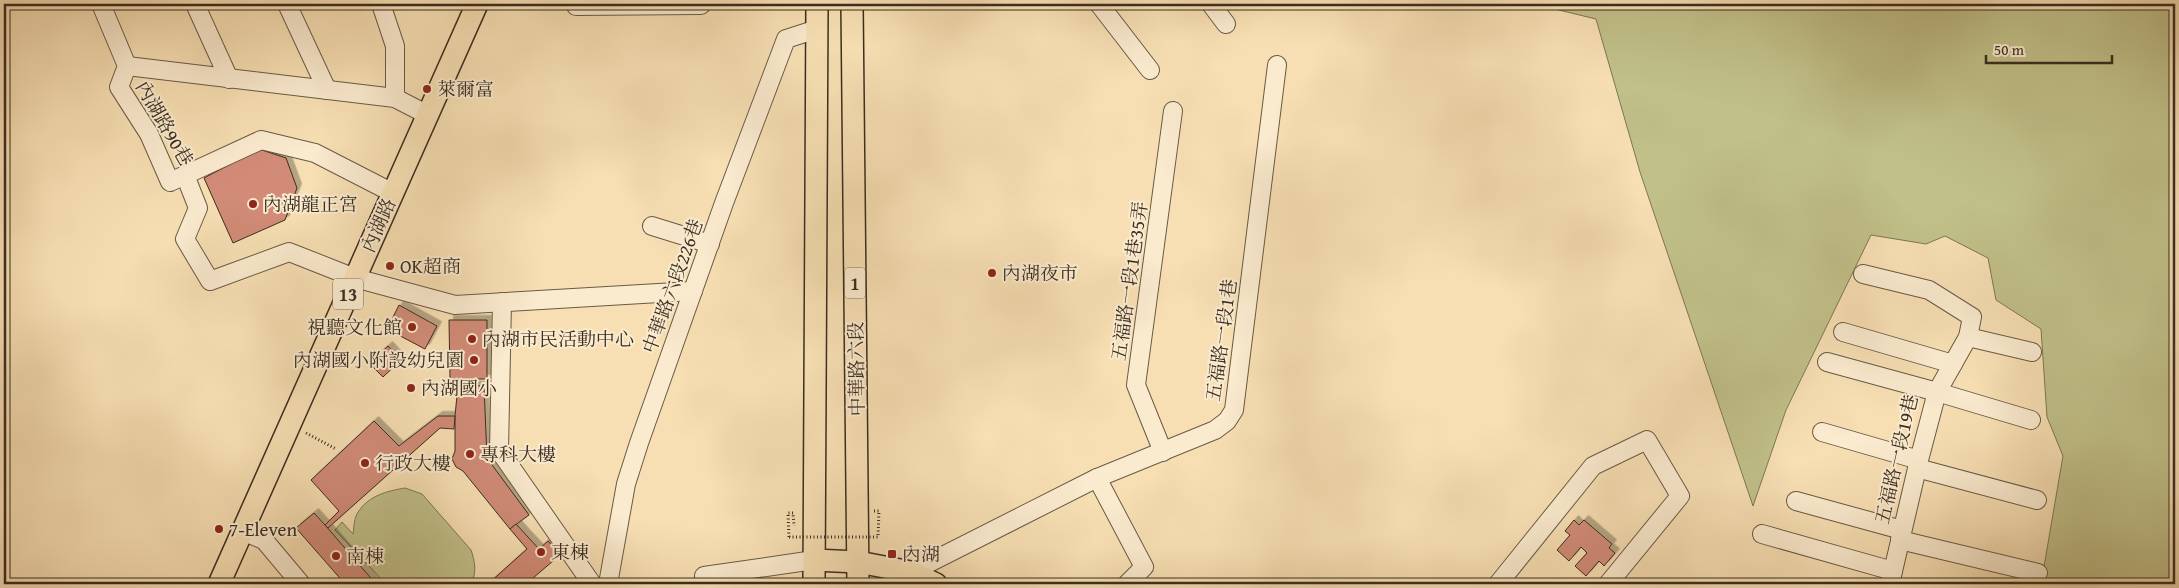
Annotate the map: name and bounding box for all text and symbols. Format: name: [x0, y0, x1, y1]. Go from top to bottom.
scale bar: [1986, 32, 2113, 64]
text: 50 m: [1994, 39, 2025, 60]
street label: 內湖路90巷: [129, 75, 201, 171]
place label: 萊爾富: [437, 75, 494, 103]
marker: 萊爾富: [421, 83, 433, 95]
place label: 內湖龍正宮: [263, 190, 358, 218]
street label: 內湖路: [354, 193, 402, 257]
marker: 內湖龍正宮: [247, 198, 259, 210]
street label: 五福路一段1巷35弄: [1104, 200, 1154, 362]
street label: 中華路六段226巷: [635, 215, 709, 357]
place label: OK超商: [400, 252, 461, 280]
place label: 內湖夜市: [1002, 259, 1078, 287]
marker: OK超商: [384, 260, 396, 272]
marker: 內湖夜市: [986, 267, 998, 279]
road number: 1: [845, 268, 865, 298]
street label: 五福路一段1巷: [1199, 277, 1243, 403]
road number: 13: [333, 278, 363, 310]
place label: 視聽文化館: [307, 313, 402, 341]
marker: 視聽文化館: [406, 321, 418, 333]
street label: 中華路六段: [841, 321, 871, 417]
place label: 內湖市民活動中心: [482, 325, 634, 353]
marker: 內湖市民活動中心: [466, 333, 478, 345]
place label: 內湖國小附設幼兒園: [293, 346, 464, 374]
marker: 內湖國小附設幼兒園: [468, 354, 480, 366]
place label: 內湖國小: [421, 374, 497, 402]
marker: 內湖國小: [405, 382, 417, 394]
street label: 五福路一段19巷: [1867, 391, 1925, 527]
place label: 專科大樓: [480, 440, 556, 468]
marker: 專科大樓: [464, 448, 476, 460]
place label: 行政大樓: [375, 449, 451, 477]
marker: 行政大樓: [359, 457, 371, 469]
place label: 7-Eleven: [229, 515, 297, 543]
marker: 7-Eleven: [213, 523, 225, 535]
place label: 東棟: [551, 538, 589, 566]
place label: 內湖: [902, 540, 940, 568]
place label: 南棟: [346, 542, 384, 570]
marker: 東棟: [535, 546, 547, 558]
marker: 內湖: [886, 548, 898, 560]
marker: 南棟: [330, 550, 342, 562]

